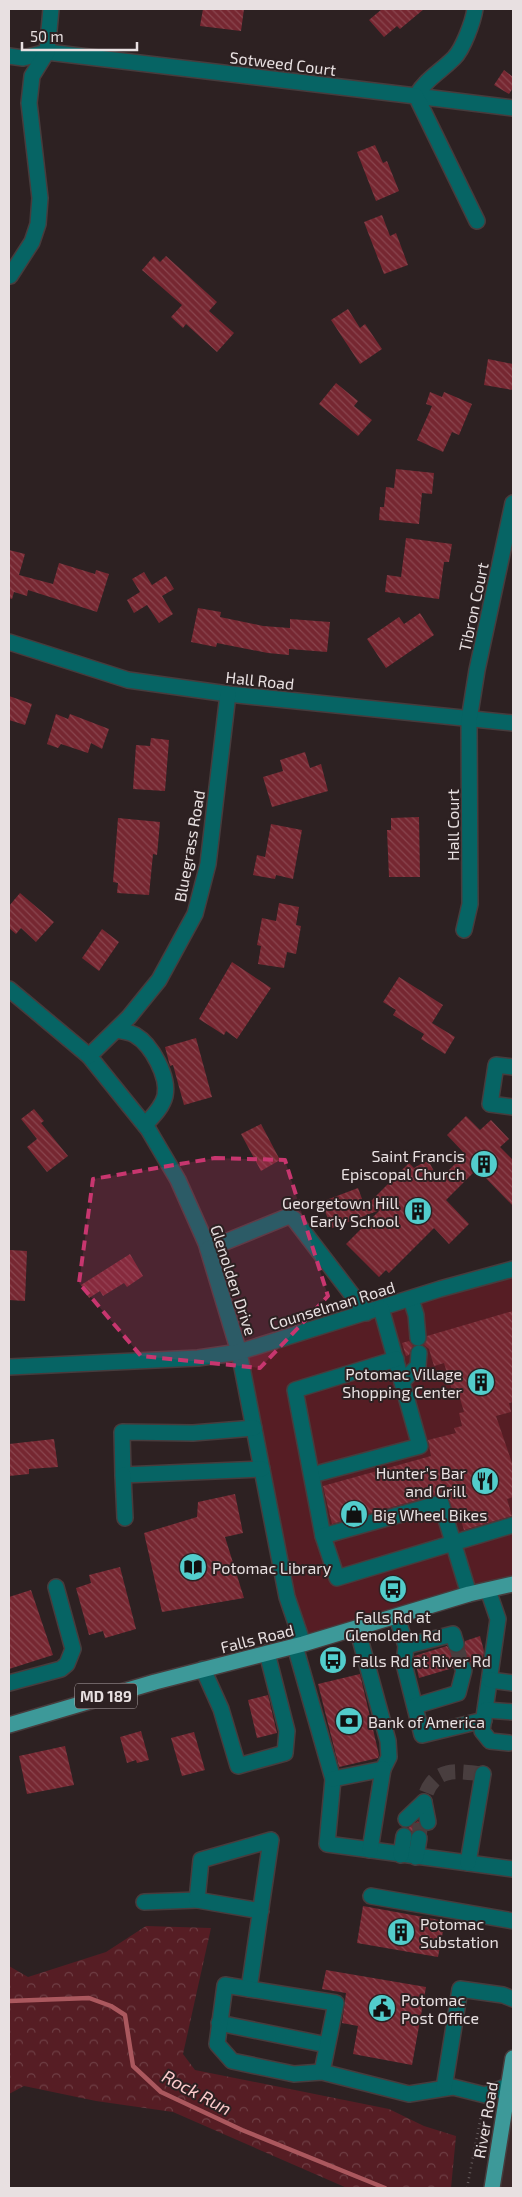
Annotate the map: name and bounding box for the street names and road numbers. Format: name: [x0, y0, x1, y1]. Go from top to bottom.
street label: Sotweed Court: [229, 47, 337, 79]
street label: Tibron Court: [454, 561, 492, 653]
street label: Hall Road: [225, 667, 295, 693]
street label: Bluegrass Road: [170, 789, 208, 903]
street label: Hall Court: [443, 789, 462, 861]
street label: Glenolden Drive: [207, 1222, 261, 1338]
street label: Counselman Road: [267, 1277, 397, 1333]
street label: Falls Road: [218, 1620, 296, 1656]
road number: MD 189: [75, 1684, 137, 1708]
street label: River Road: [469, 2080, 501, 2160]

